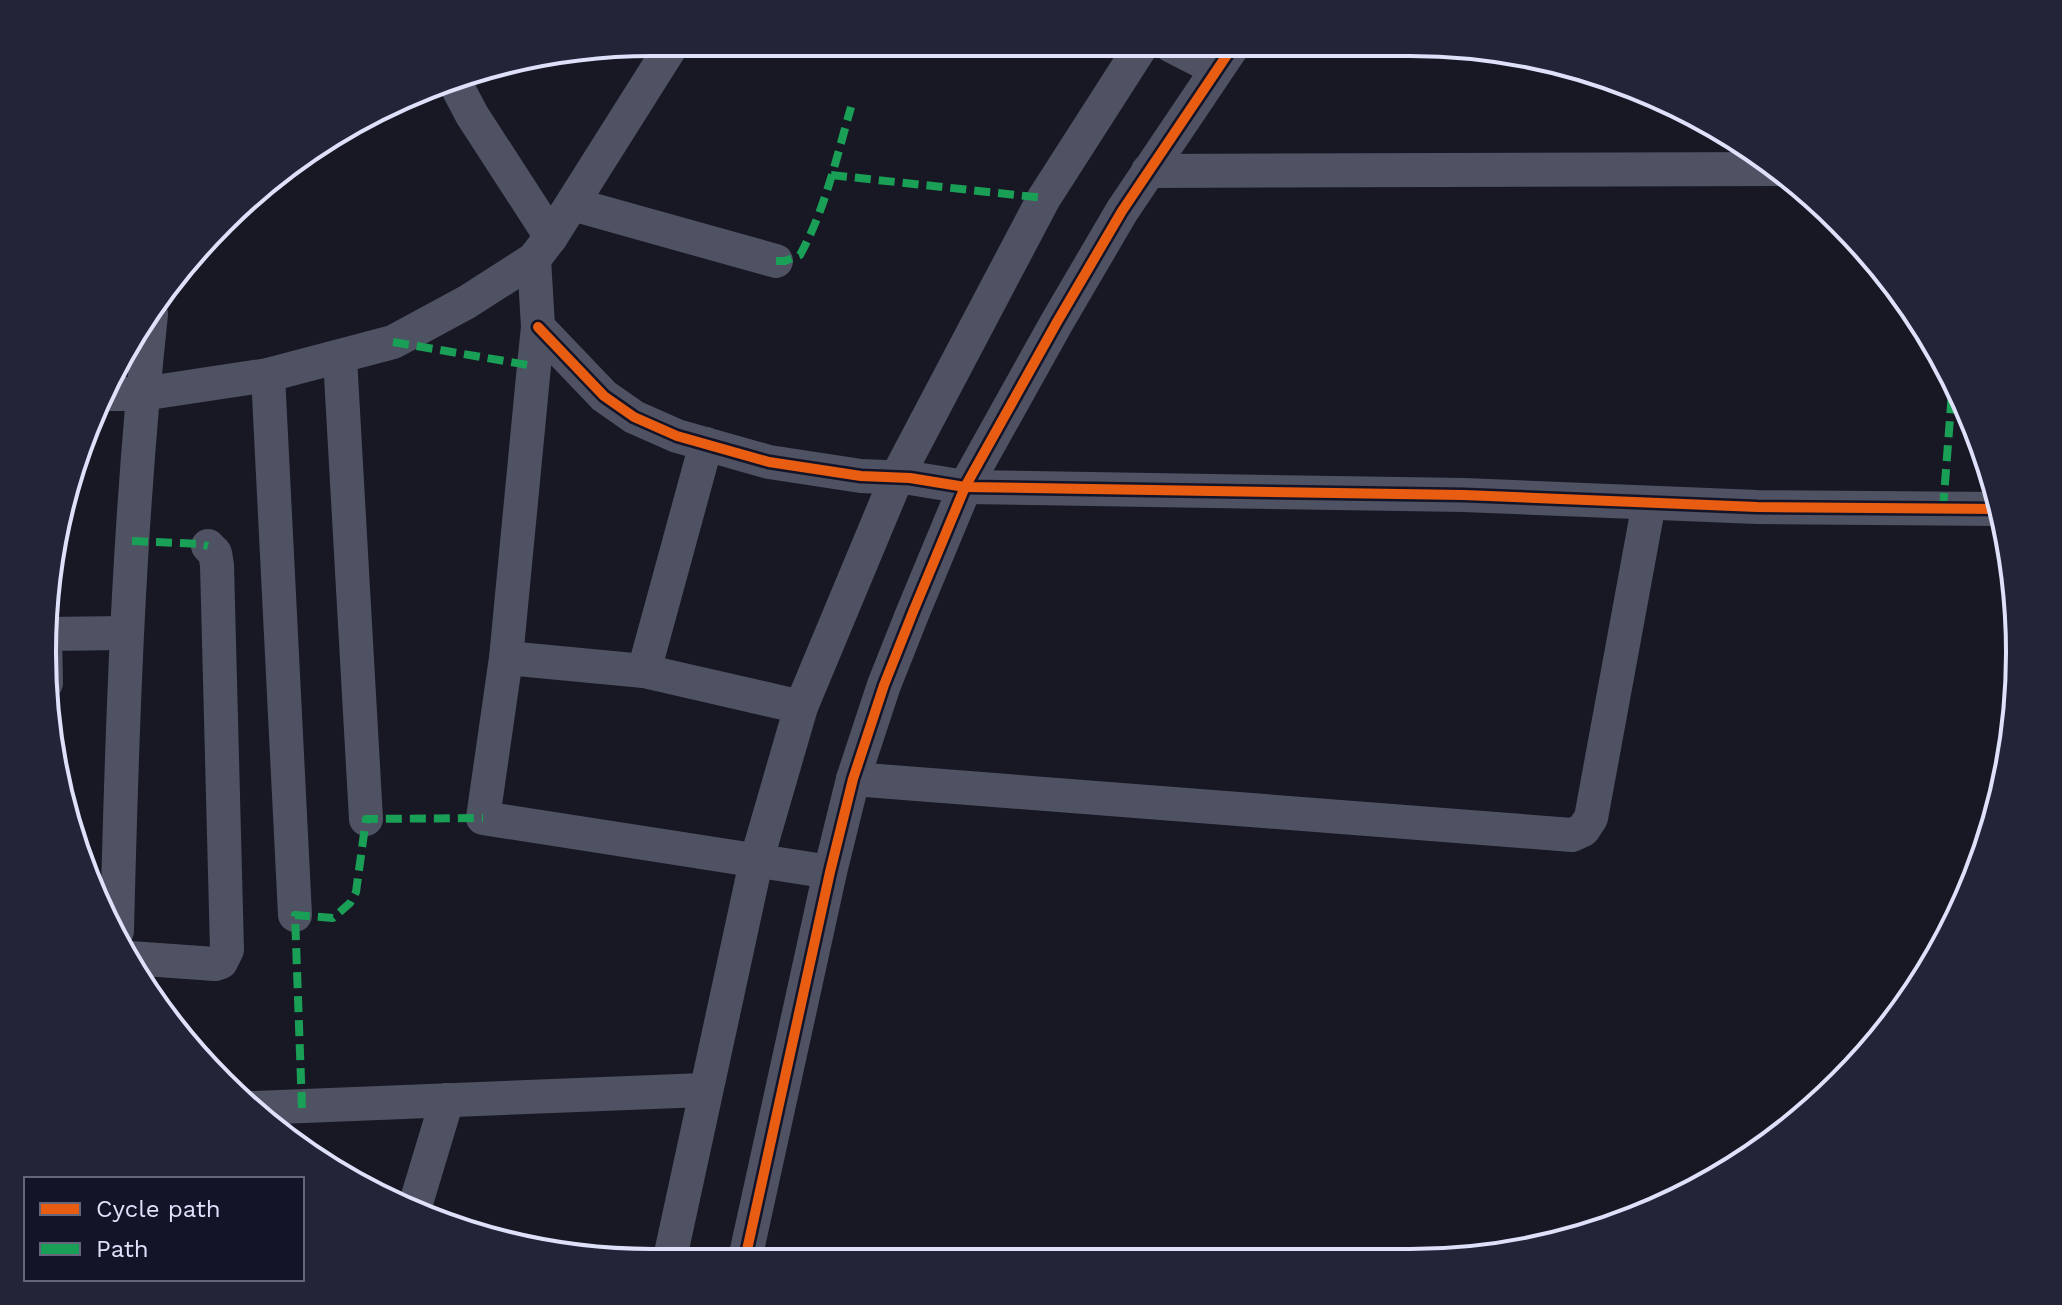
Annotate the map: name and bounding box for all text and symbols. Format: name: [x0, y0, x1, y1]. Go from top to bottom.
legend: [24, 1177, 304, 1281]
text: Cycle path: [96, 1195, 221, 1223]
text: Path: [96, 1235, 149, 1263]

